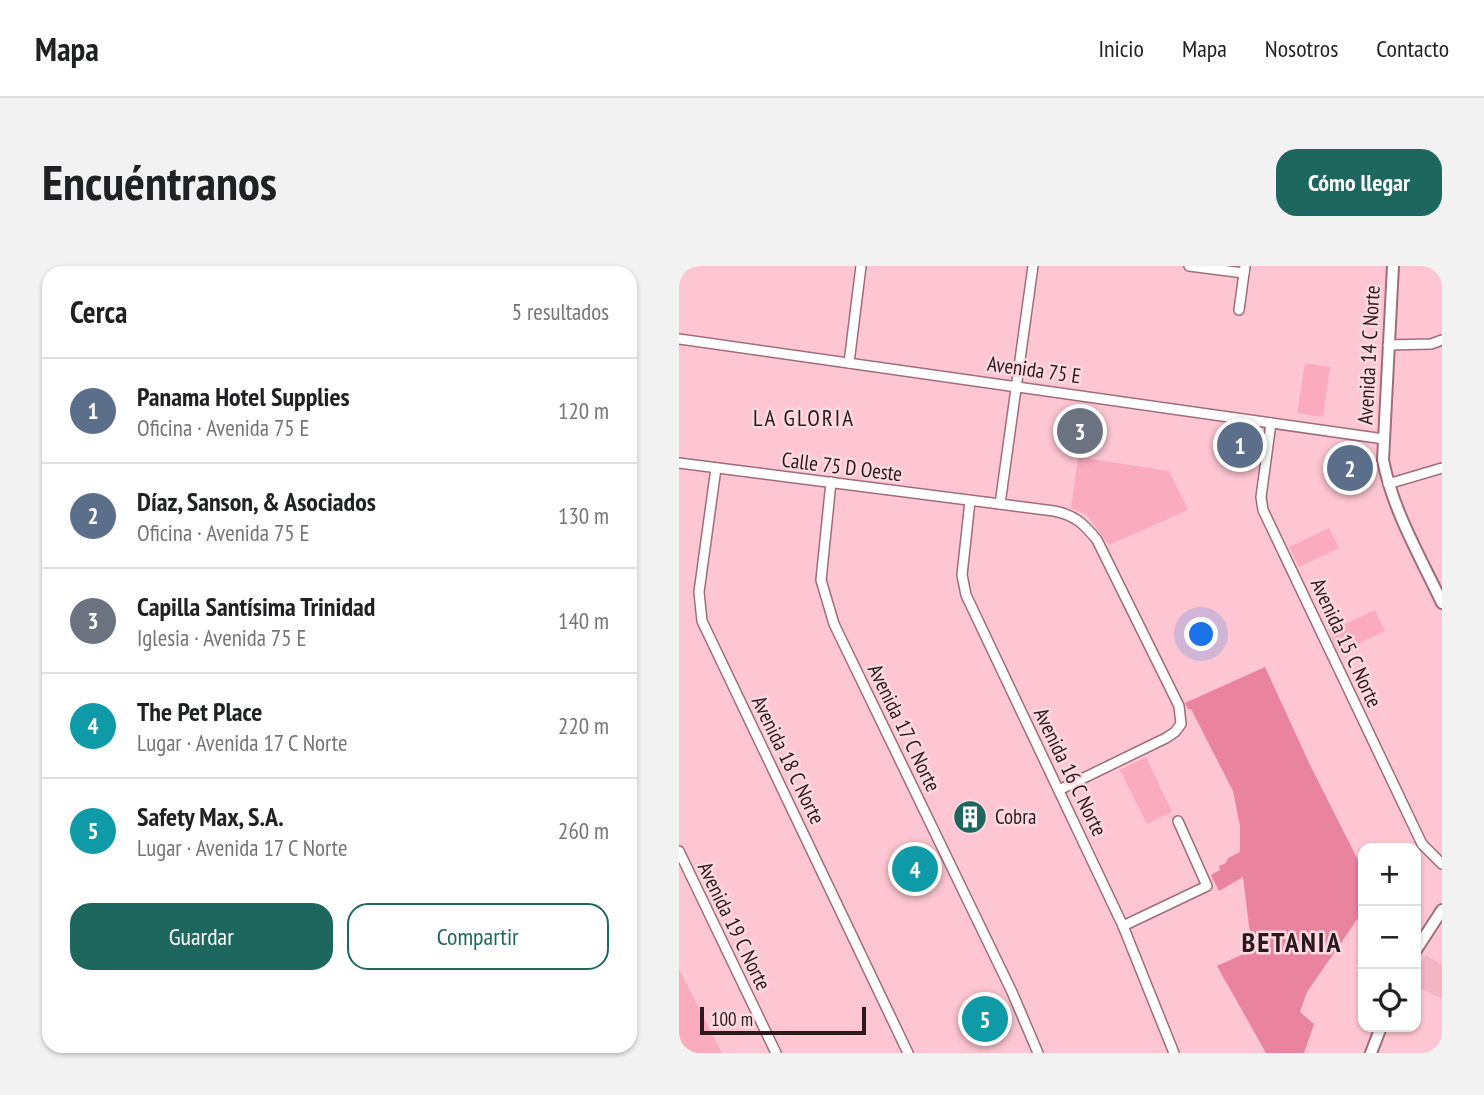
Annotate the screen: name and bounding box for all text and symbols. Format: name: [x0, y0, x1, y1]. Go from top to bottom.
text: Mapa: [35, 27, 99, 70]
text: Inicio: [1098, 33, 1144, 64]
text: Mapa: [1182, 33, 1227, 64]
text: Nosotros: [1265, 33, 1338, 64]
text: Contacto: [1376, 33, 1449, 64]
button: Cómo llegar: [1276, 149, 1442, 216]
text: Encuéntranos: [42, 150, 277, 214]
street label: Avenida 14 C Norte: [1351, 285, 1386, 425]
text: Cerca: [70, 292, 127, 331]
text: 5 resultados: [512, 297, 609, 326]
street label: Avenida 75 E: [986, 350, 1083, 389]
text: Panama Hotel Supplies: [137, 380, 350, 413]
text: 1: [88, 396, 99, 425]
text: 120 m: [558, 396, 609, 425]
district label: LA GLORIA: [753, 403, 855, 432]
pin: 3: [1057, 405, 1103, 457]
text: Oficina · Avenida 75 E: [137, 413, 309, 442]
pin: 1: [1217, 419, 1263, 471]
pin: 2: [1327, 442, 1373, 494]
street label: Calle 75 D Oeste: [780, 446, 904, 487]
text: Díaz, Sanson, & Asociados: [137, 485, 376, 518]
text: 2: [88, 501, 99, 530]
text: 130 m: [558, 501, 609, 530]
text: Oficina · Avenida 75 E: [137, 518, 309, 547]
street label: Avenida 15 C Norte: [1305, 574, 1388, 712]
text: Capilla Santísima Trinidad: [137, 590, 375, 623]
text: 3: [88, 606, 99, 635]
text: 140 m: [558, 606, 609, 635]
your location: [1184, 617, 1218, 651]
text: Iglesia · Avenida 75 E: [137, 623, 306, 652]
street label: Avenida 17 C Norte: [862, 660, 947, 796]
street label: Avenida 18 C Norte: [746, 691, 831, 828]
text: The Pet Place: [137, 695, 262, 728]
street label: Avenida 16 C Norte: [1028, 703, 1113, 840]
text: 4: [88, 711, 99, 740]
text: 220 m: [558, 711, 609, 740]
text: Lugar · Avenida 17 C Norte: [137, 728, 347, 757]
building icon: Cobra: [951, 798, 989, 836]
text: Safety Max, S.A.: [137, 800, 284, 833]
place label: Cobra: [995, 803, 1036, 830]
text: 5: [88, 816, 99, 845]
text: 260 m: [558, 816, 609, 845]
text: Lugar · Avenida 17 C Norte: [137, 833, 347, 862]
pin: 4: [892, 843, 938, 895]
map controls: [1358, 843, 1421, 1032]
button: +: [1358, 843, 1421, 906]
street label: Avenida 19 C Norte: [692, 857, 777, 994]
button: Guardar: [70, 903, 333, 970]
button: Compartir: [347, 903, 609, 970]
button: −: [1358, 906, 1421, 969]
district label: BETANIA: [1241, 923, 1343, 960]
button: locate: [1358, 969, 1421, 1032]
pin: 5: [962, 993, 1008, 1045]
scale bar: [700, 1004, 866, 1036]
text: 100 m: [711, 1007, 753, 1031]

